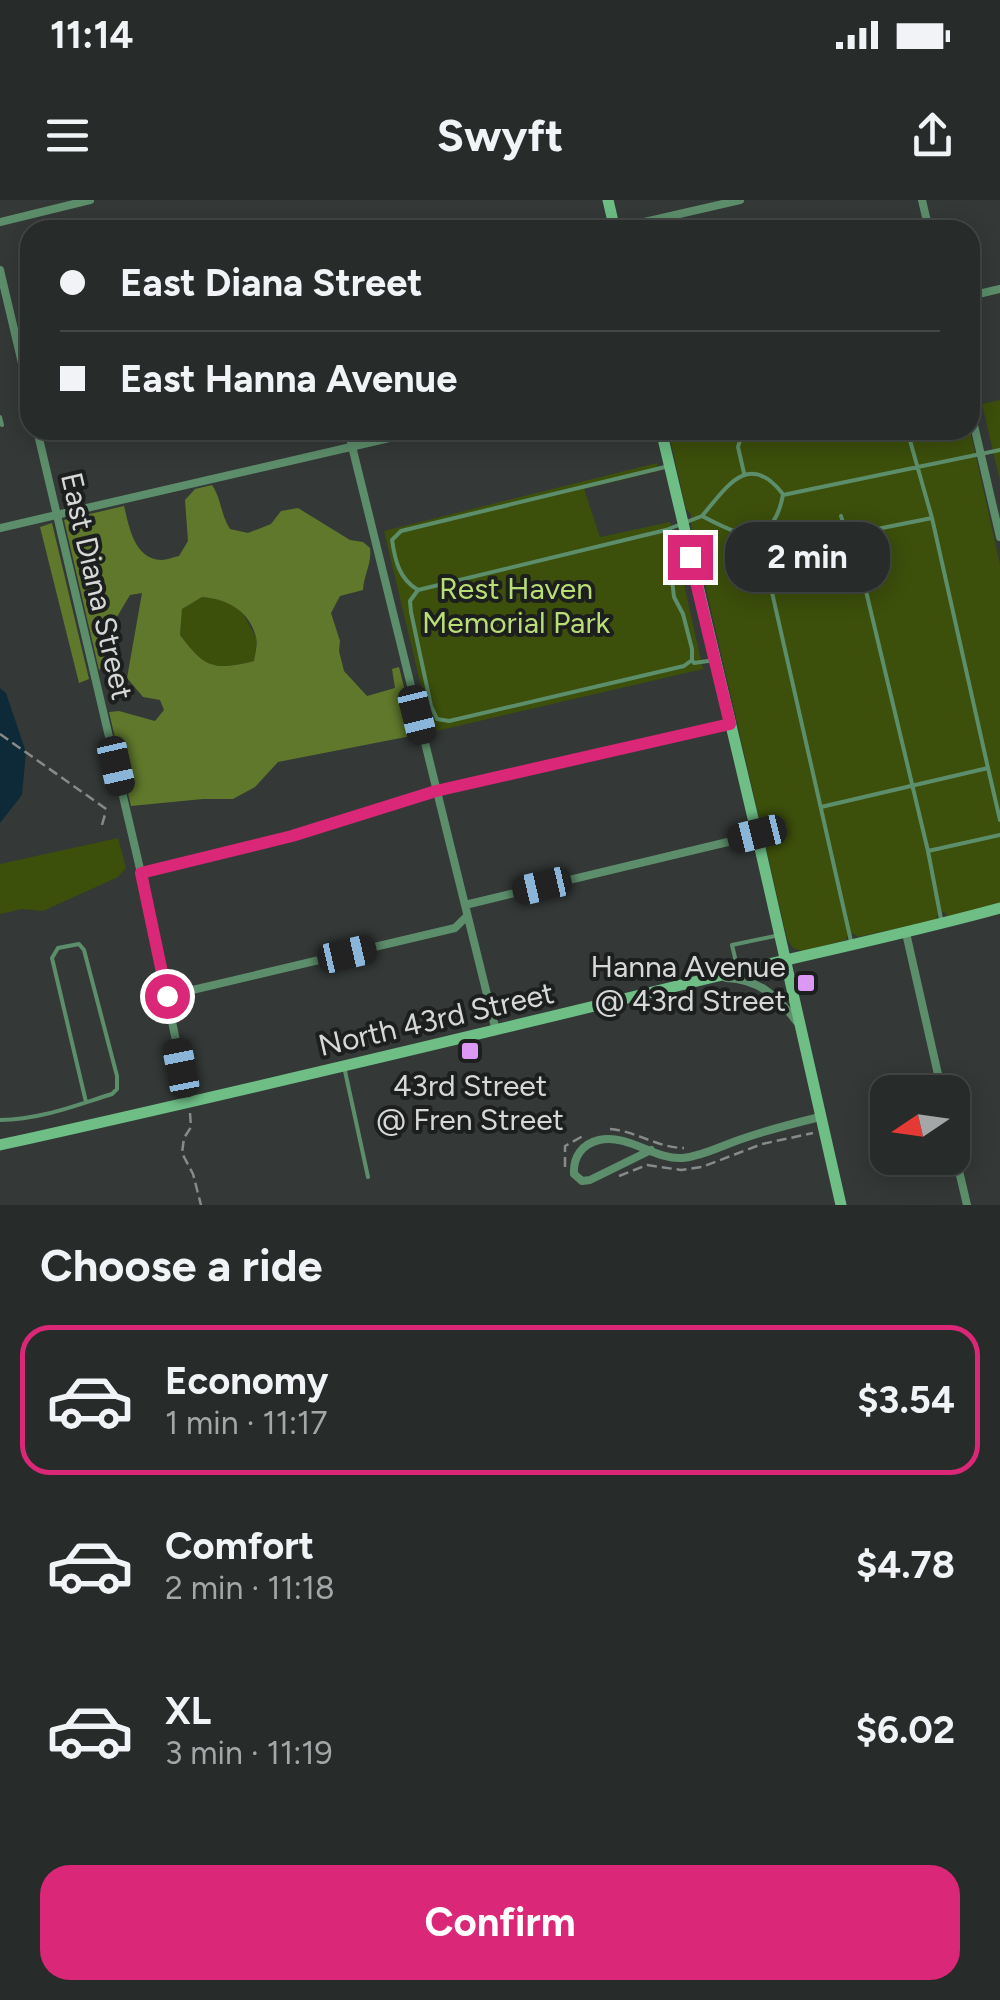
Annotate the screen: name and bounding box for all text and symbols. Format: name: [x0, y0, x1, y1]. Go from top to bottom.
text: 11:14: [50, 12, 134, 58]
icon: menu: [40, 108, 95, 163]
text: Swyft: [437, 108, 563, 162]
icon: share: [905, 108, 960, 163]
text: East Diana Street: [120, 260, 422, 306]
text: East Hanna Avenue: [120, 356, 457, 402]
street label: East Diana Street: [53, 469, 141, 703]
callout: 2 min: [725, 522, 890, 592]
route end: [668, 535, 713, 580]
text: 2 min: [767, 538, 848, 576]
park label: Rest Haven Memorial Park: [422, 570, 611, 641]
car: [395, 682, 439, 748]
car: [95, 733, 137, 799]
car: [724, 812, 790, 856]
car: [509, 865, 575, 907]
car: [314, 933, 380, 975]
place label: Hanna Avenue @ 43rd Street: [591, 948, 786, 1019]
marker: Hanna Avenue @ 43rd Street: [795, 972, 817, 994]
route start: [145, 974, 190, 1019]
street label: North 43rd Street: [315, 974, 557, 1064]
car: [161, 1036, 201, 1100]
marker: 43rd Street @ Fren Street: [459, 1040, 481, 1062]
place label: 43rd Street @ Fren Street: [376, 1067, 564, 1138]
north arrow: [870, 1075, 970, 1175]
map controls: [870, 1075, 970, 1175]
text: Choose a ride: [40, 1238, 322, 1292]
icon: car: [45, 1355, 135, 1445]
text: Economy: [165, 1358, 328, 1404]
text: $3.54: [857, 1377, 955, 1423]
text: 1 min · 11:17: [165, 1404, 328, 1442]
icon: car: [45, 1520, 135, 1610]
text: Comfort: [165, 1523, 314, 1569]
text: $4.78: [856, 1542, 955, 1588]
text: 2 min · 11:18: [165, 1569, 335, 1607]
icon: car: [45, 1685, 135, 1775]
text: XL: [165, 1688, 211, 1734]
text: $6.02: [856, 1707, 955, 1753]
text: 3 min · 11:19: [165, 1734, 333, 1772]
button: Confirm: [40, 1865, 960, 1980]

